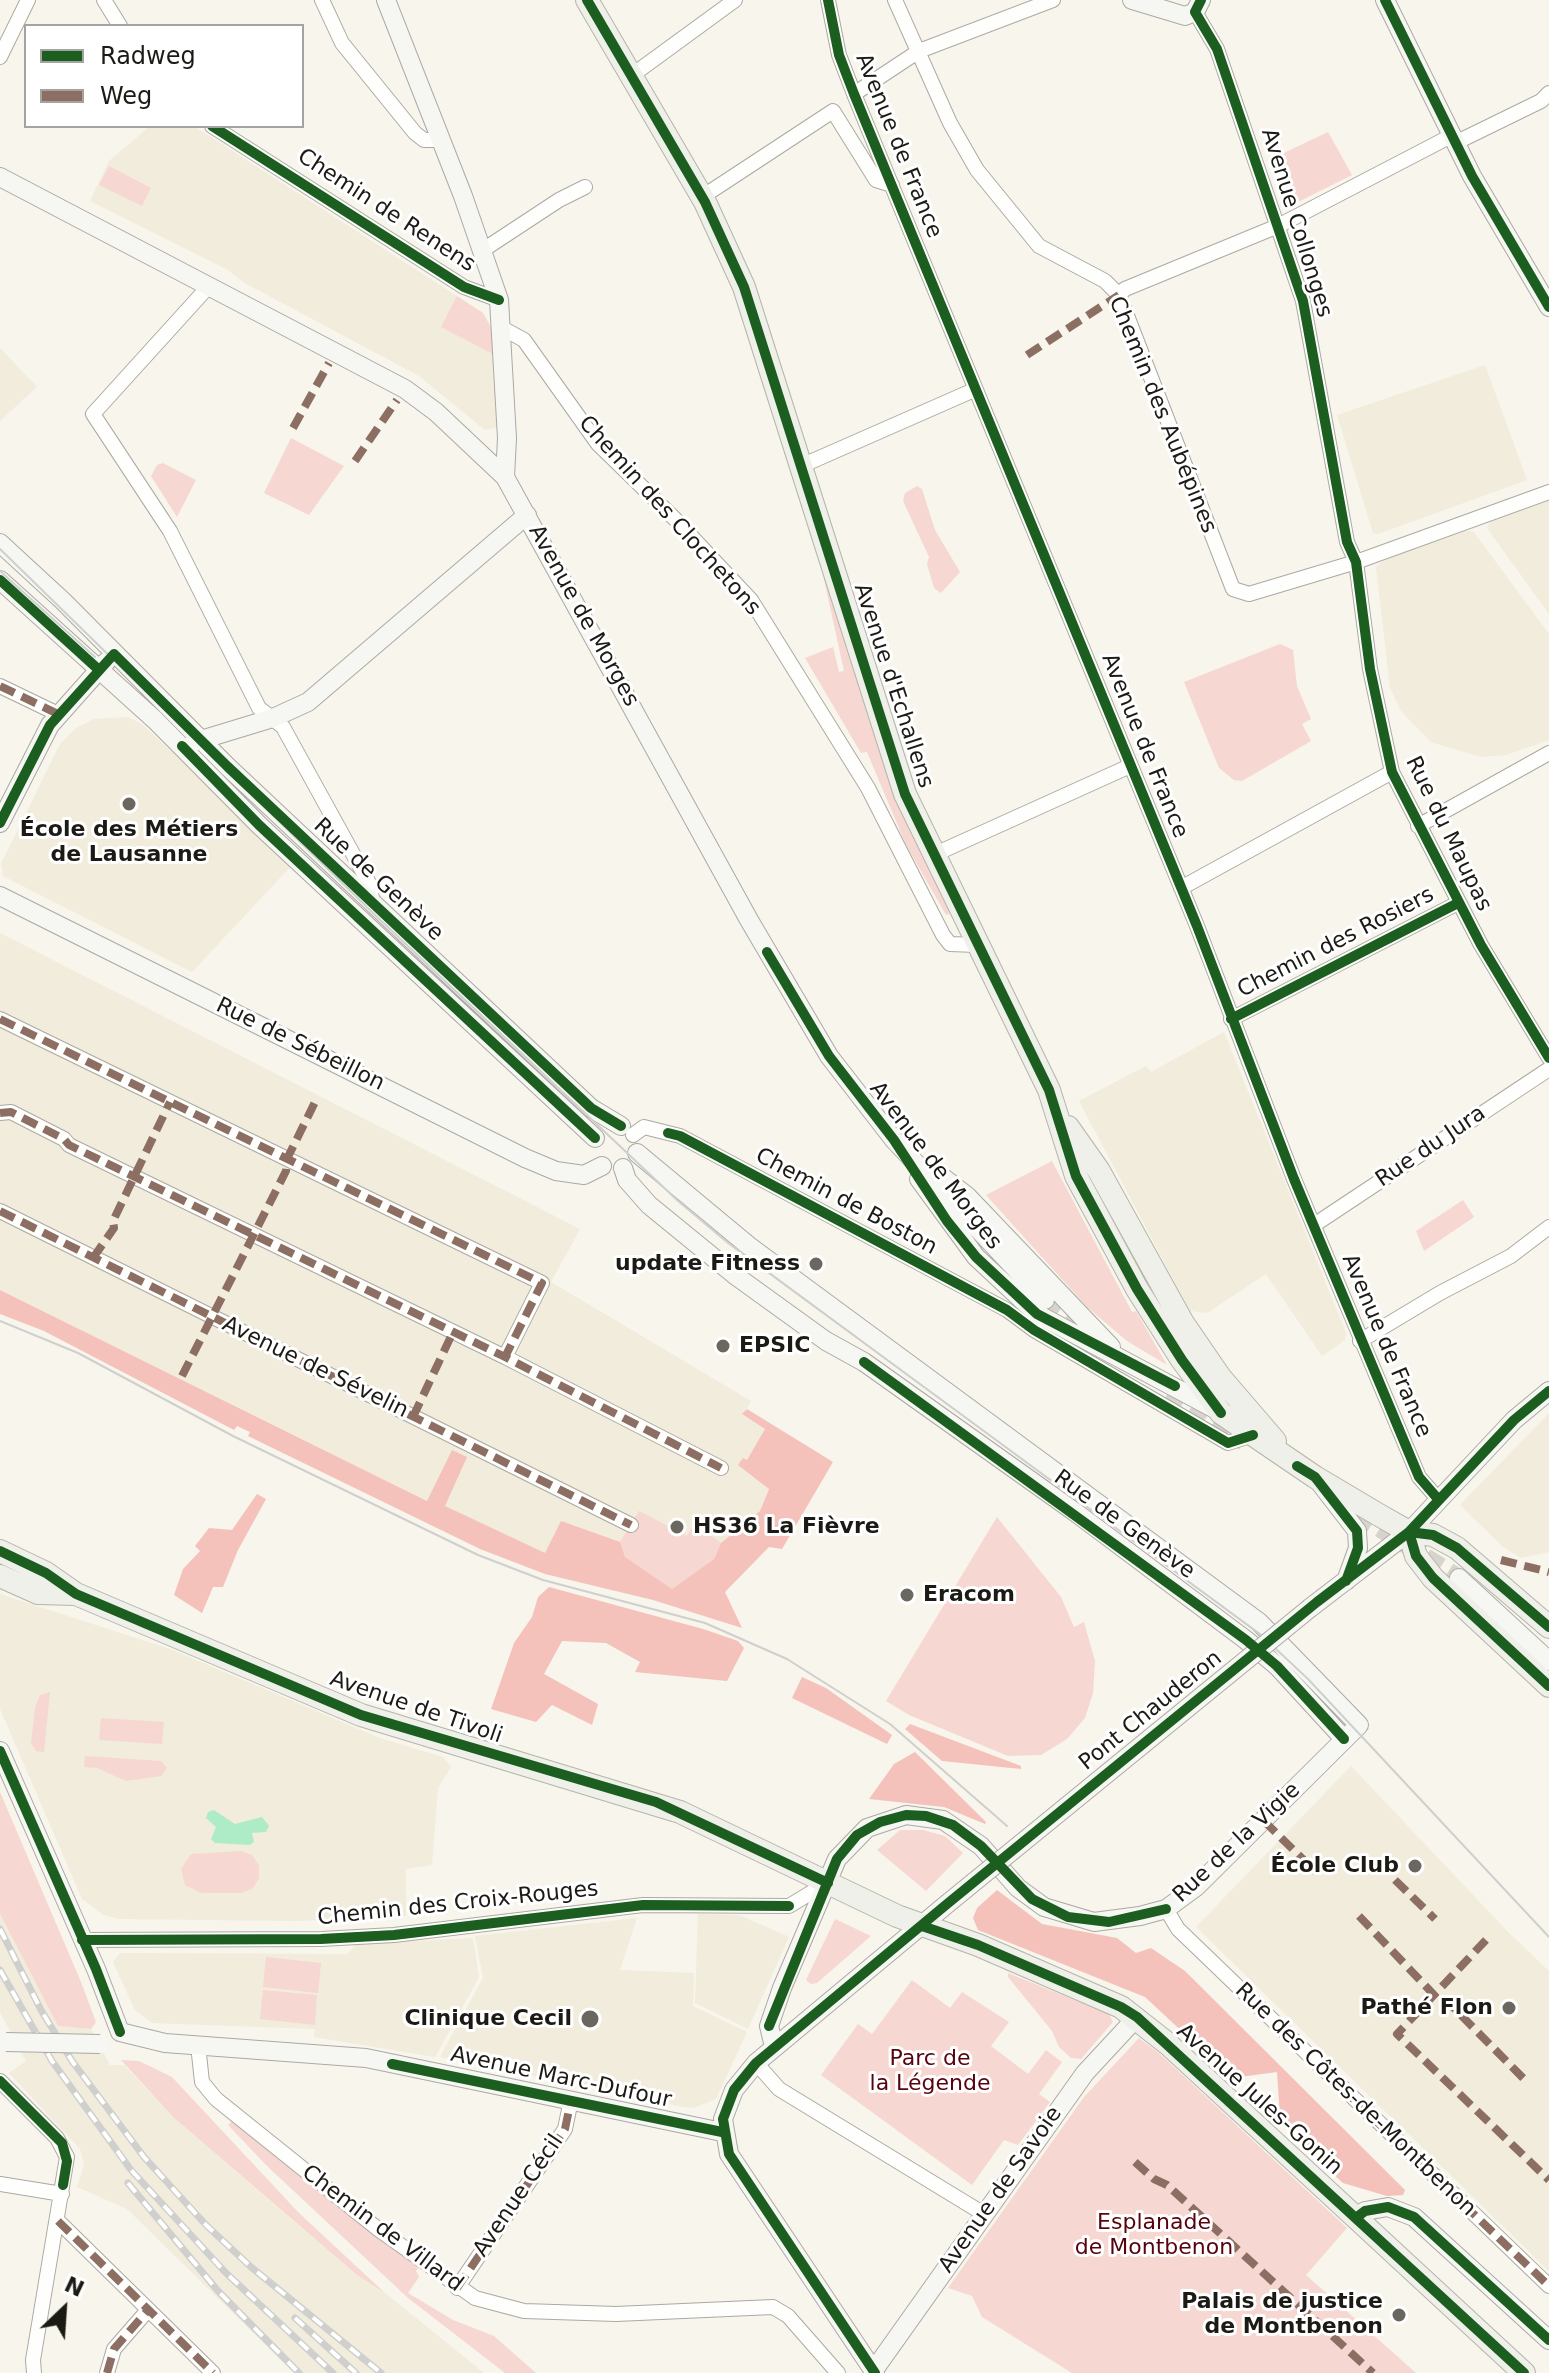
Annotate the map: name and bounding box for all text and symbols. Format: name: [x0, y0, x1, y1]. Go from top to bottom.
legend: [24, 24, 304, 128]
text: Radweg: [100, 42, 196, 70]
street label: Avenue de France: [849, 50, 947, 242]
text: Weg: [100, 82, 152, 110]
street label: Avenue Collonges: [1255, 125, 1337, 321]
street label: Chemin de Renens: [292, 144, 480, 278]
street label: Chemin des Aubépines: [1102, 293, 1222, 537]
street label: Chemin des Clochetons: [572, 411, 766, 621]
street label: Avenue de Morges: [522, 521, 644, 711]
street label: Avenue d'Echallens: [847, 580, 939, 792]
street label: Avenue de France: [1095, 650, 1193, 842]
street label: Rue du Maupas: [1399, 752, 1497, 916]
marker: École des Métiers de Lausanne: [120, 795, 138, 813]
street label: Rue de Genève: [308, 813, 448, 947]
place label: École des Métiers de Lausanne: [20, 817, 238, 868]
street label: Chemin des Rosiers: [1233, 882, 1439, 1004]
street label: Rue de Sébeillon: [212, 993, 388, 1097]
street label: Avenue de Morges: [863, 1077, 1007, 1255]
street label: Rue du Jura: [1371, 1101, 1491, 1193]
street label: Chemin de Boston: [751, 1143, 941, 1261]
street label: Avenue de France: [1335, 1250, 1437, 1442]
place label: update Fitness: [615, 1251, 800, 1277]
marker: update Fitness: [807, 1255, 825, 1273]
street label: Avenue de Sévelin: [218, 1312, 412, 1424]
place label: EPSIC: [739, 1333, 810, 1359]
marker: EPSIC: [714, 1337, 732, 1355]
street label: Rue de Genève: [1048, 1465, 1200, 1585]
place label: HS36 La Fièvre: [693, 1514, 880, 1540]
marker: HS36 La Fièvre: [668, 1518, 686, 1536]
place label: Eracom: [923, 1582, 1015, 1608]
marker: Eracom: [898, 1586, 916, 1604]
street label: Pont Chauderon: [1074, 1645, 1228, 1777]
street label: Avenue de Tivoli: [326, 1666, 506, 1750]
street label: Rue de la Vigie: [1168, 1777, 1306, 1909]
place label: École Club: [1271, 1853, 1399, 1879]
marker: École Club: [1406, 1857, 1424, 1875]
street label: Chemin des Croix-Rouges: [316, 1876, 600, 1932]
street label: Rue des Côtes-de-Montbenon: [1229, 1978, 1481, 2222]
place label: Pathé Flon: [1361, 1995, 1493, 2021]
marker: Pathé Flon: [1500, 1999, 1518, 2017]
place label: Clinique Cecil: [404, 2006, 572, 2032]
marker: Clinique Cecil: [579, 2008, 601, 2030]
street label: Avenue Jules-Gonin: [1171, 2019, 1347, 2181]
street label: Avenue Marc-Dufour: [448, 2042, 674, 2114]
park label: Parc de la Légende: [870, 2046, 990, 2098]
street label: Avenue de Savoie: [934, 2102, 1068, 2278]
street label: Avenue Cécil: [468, 2130, 570, 2262]
street label: Chemin de Villard: [296, 2160, 468, 2298]
park label: Esplanade de Montbenon: [1075, 2210, 1233, 2262]
north arrow: [24, 2269, 104, 2349]
text: N: [61, 2272, 88, 2302]
place label: Palais de justice de Montbenon: [1181, 2289, 1383, 2340]
marker: Palais de justice de Montbenon: [1390, 2306, 1408, 2324]

